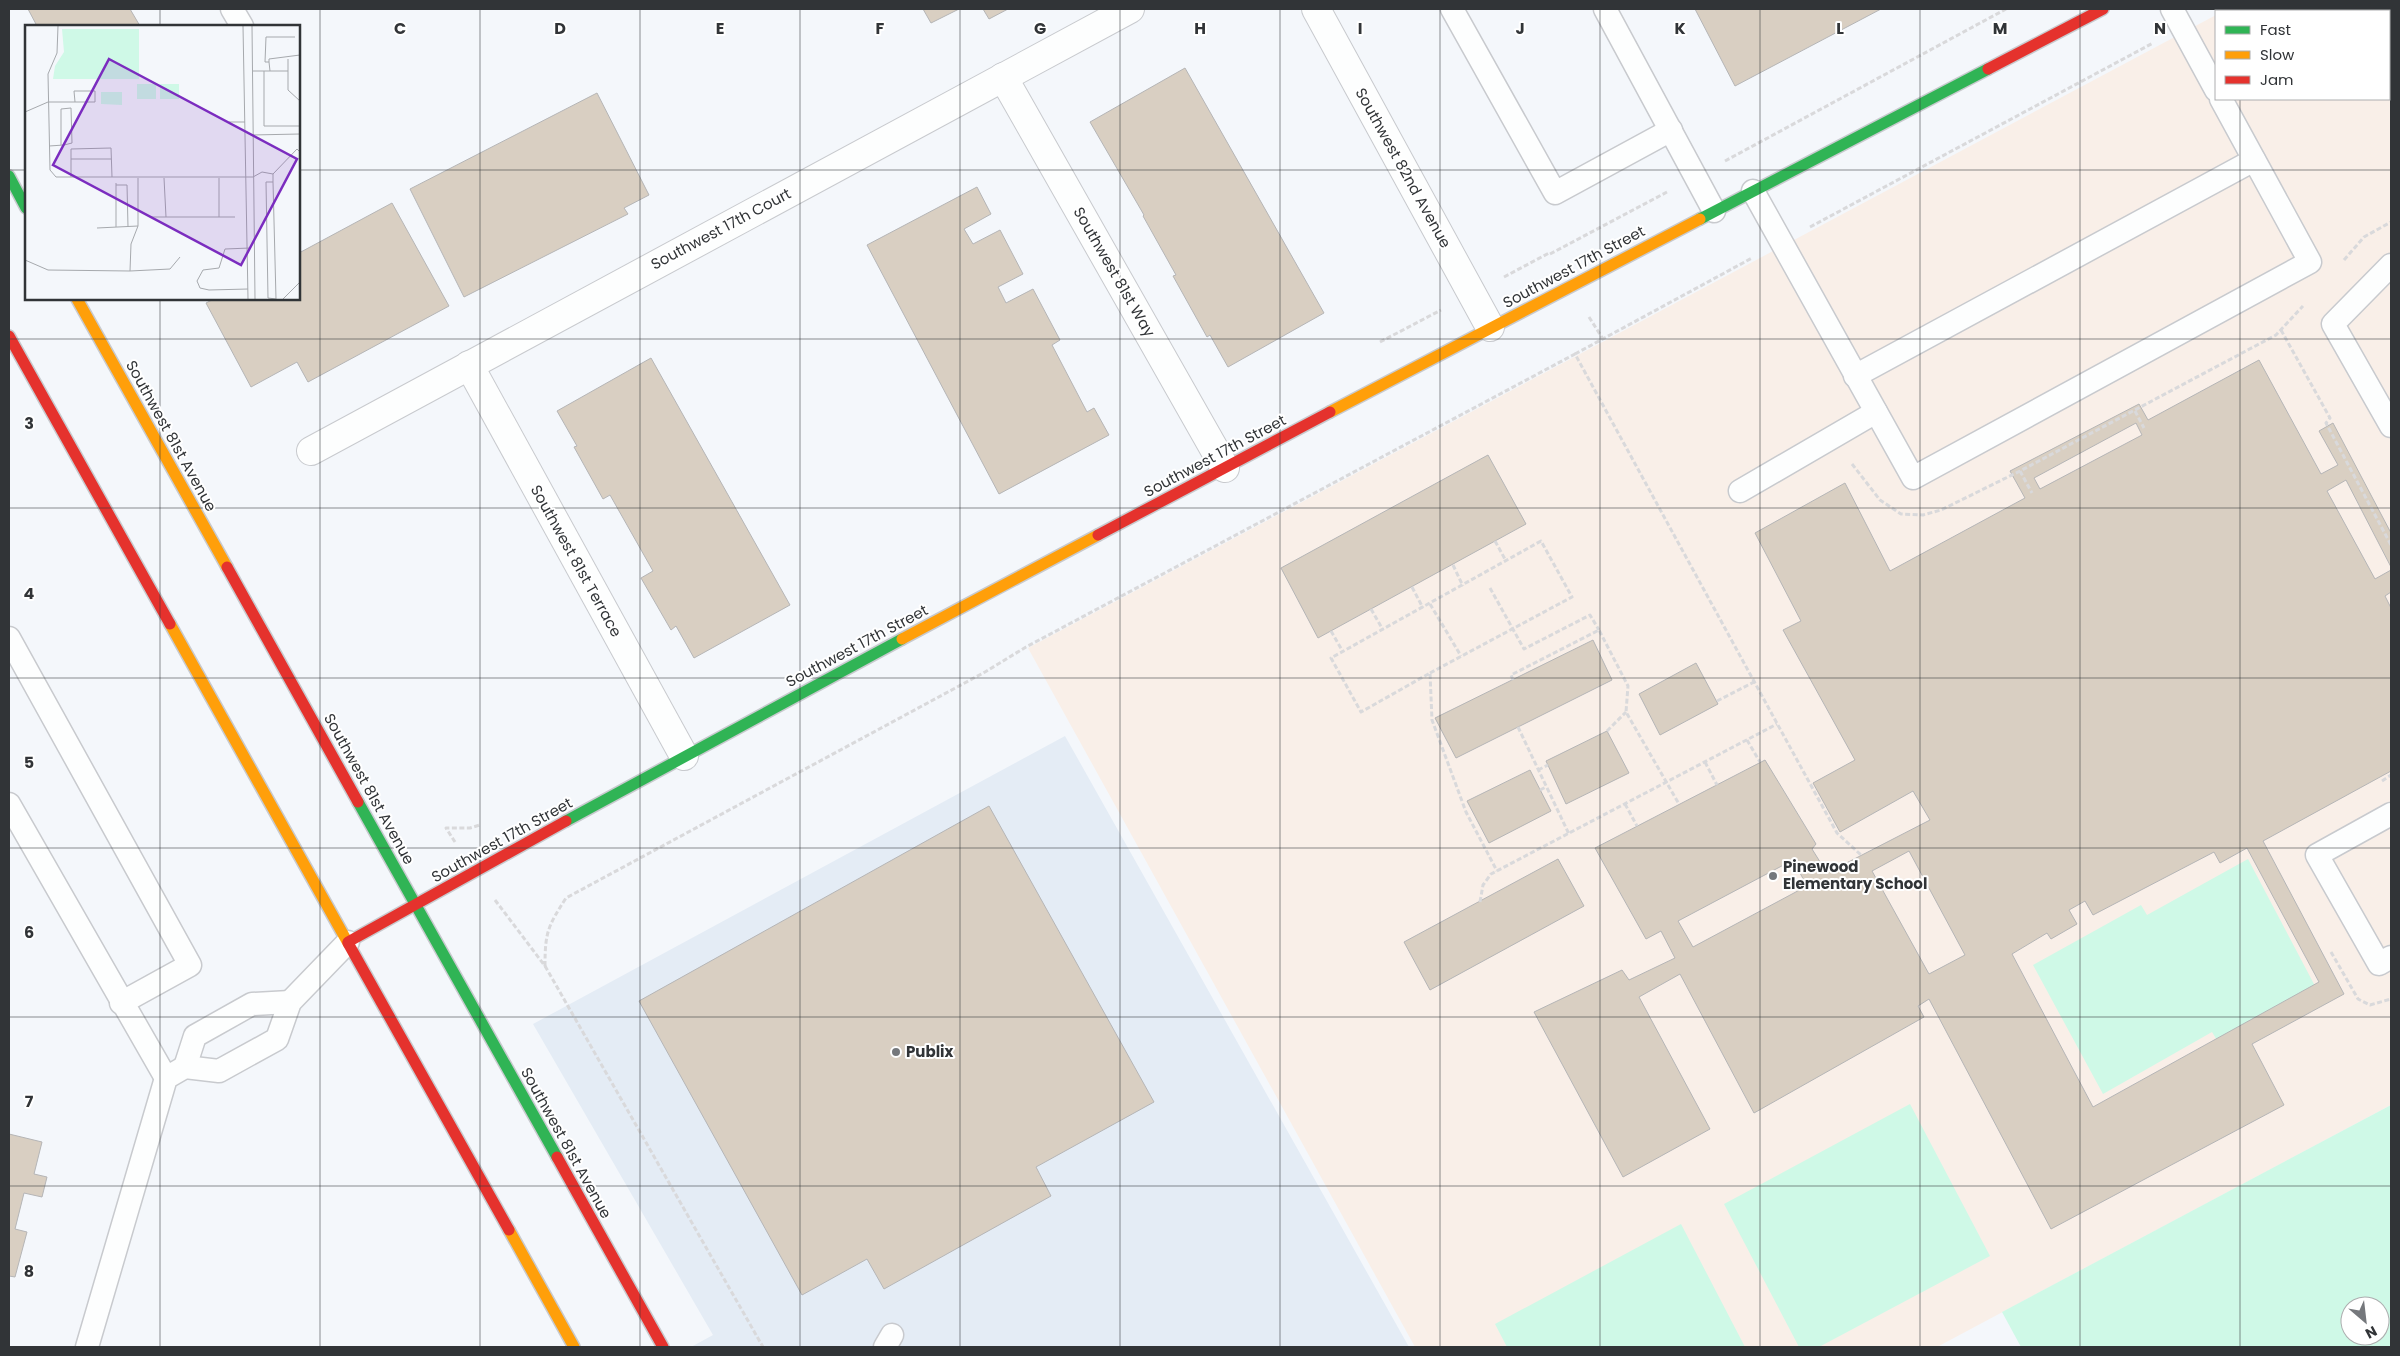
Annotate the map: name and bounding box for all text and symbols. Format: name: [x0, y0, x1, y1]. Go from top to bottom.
legend: [2215, 10, 2390, 100]
text: C: [394, 17, 406, 40]
text: D: [554, 17, 566, 40]
text: E: [716, 17, 724, 40]
text: F: [876, 17, 885, 40]
text: G: [1034, 17, 1046, 40]
text: H: [1194, 17, 1206, 40]
text: I: [1358, 17, 1362, 40]
text: J: [1515, 17, 1525, 40]
text: K: [1674, 17, 1686, 40]
text: L: [1836, 17, 1844, 40]
text: M: [1993, 17, 2007, 40]
text: N: [2154, 17, 2166, 40]
text: Fast: [2260, 19, 2291, 40]
inset map: [25, 25, 300, 300]
text: Slow: [2260, 44, 2295, 65]
text: Jam: [2260, 69, 2294, 90]
street label: Southwest 82nd Avenue: [1351, 84, 1456, 252]
street label: Southwest 17th Court: [647, 183, 795, 274]
street label: Southwest 81st Way: [1069, 203, 1160, 341]
street label: Southwest 17th Street: [1499, 220, 1648, 313]
street label: Southwest 81st Avenue: [121, 356, 222, 515]
street label: Southwest 17th Street: [1140, 409, 1289, 502]
text: 3: [24, 412, 34, 435]
street label: Southwest 81st Terrace: [526, 481, 627, 640]
text: 4: [24, 582, 35, 605]
street label: Southwest 17th Street: [782, 599, 931, 692]
street label: Southwest 81st Avenue: [319, 709, 420, 868]
text: 5: [24, 751, 34, 774]
street label: Southwest 17th Street: [428, 792, 576, 887]
place label: Pinewood Elementary School: [1783, 856, 1927, 894]
marker: Pinewood Elementary School: [1767, 870, 1779, 882]
text: 6: [24, 921, 34, 944]
place label: Publix: [906, 1041, 954, 1062]
marker: Publix: [890, 1046, 902, 1058]
street label: Southwest 81st Avenue: [516, 1063, 617, 1222]
text: 7: [25, 1090, 34, 1113]
text: 8: [24, 1260, 34, 1283]
north arrow: [2340, 1296, 2390, 1346]
text: N: [2362, 1321, 2380, 1344]

